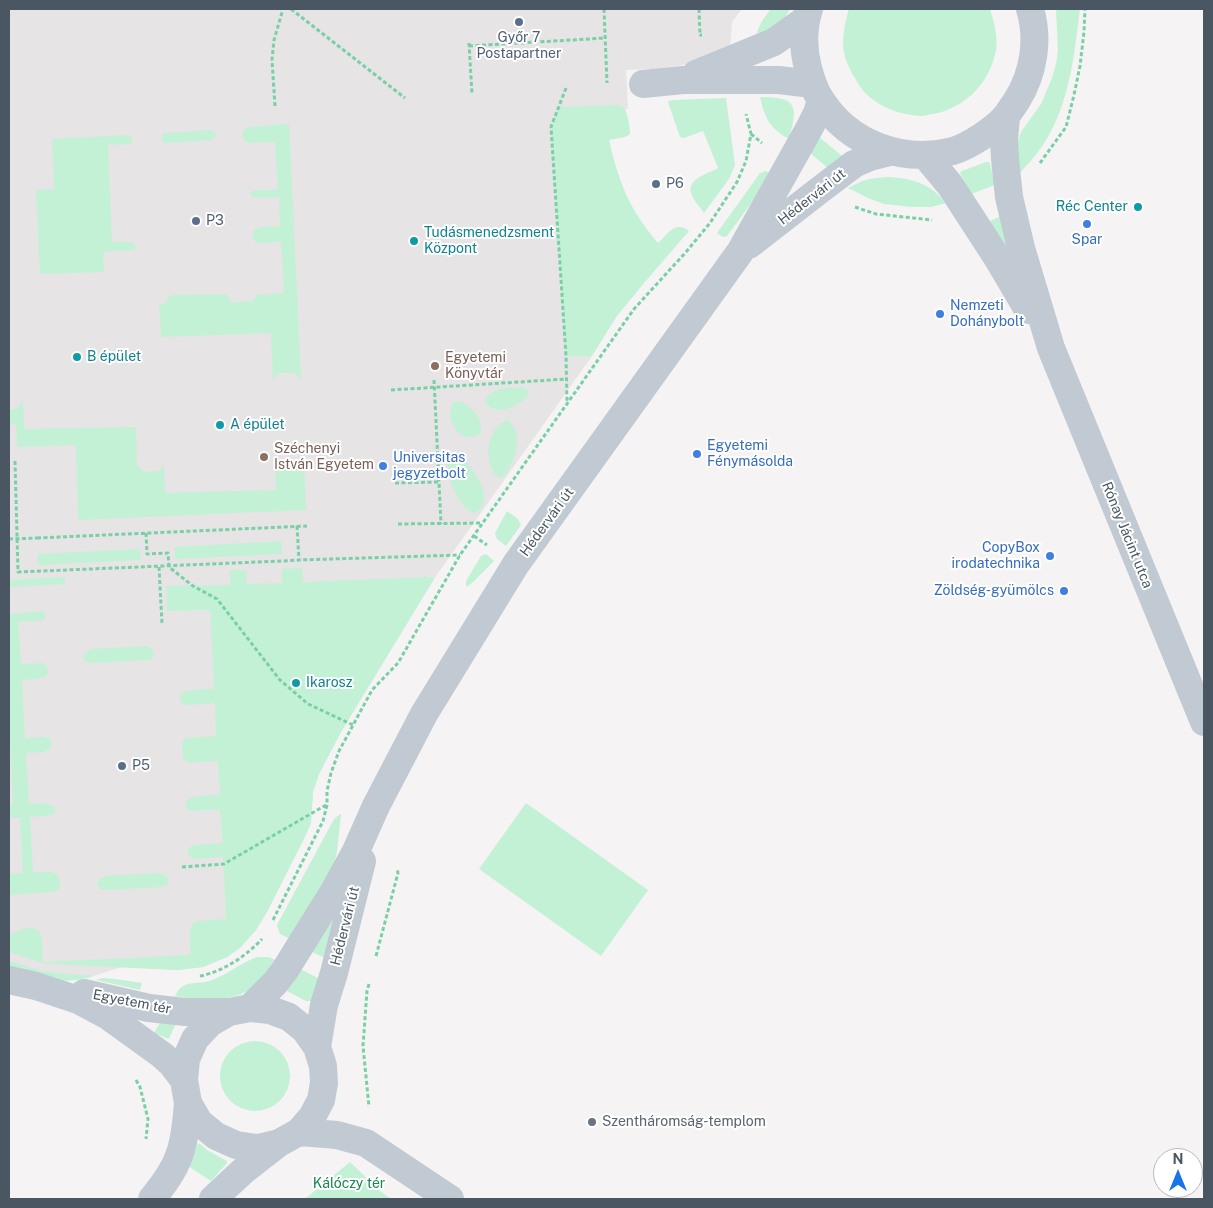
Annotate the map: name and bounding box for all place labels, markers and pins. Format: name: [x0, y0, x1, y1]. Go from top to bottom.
marker: Győr 7 Postapartner: [513, 16, 525, 28]
place label: Győr 7 Postapartner: [477, 30, 561, 62]
place label: P6: [666, 176, 684, 192]
marker: P6: [650, 178, 662, 190]
place label: Réc Center: [1056, 199, 1128, 215]
marker: Réc Center: [1132, 201, 1144, 213]
place label: P3: [206, 213, 224, 229]
marker: P3: [190, 215, 202, 227]
marker: Spar: [1081, 218, 1093, 230]
place label: Tudásmenedzsment Központ: [424, 225, 554, 258]
place label: Spar: [1072, 232, 1102, 248]
marker: Tudásmenedzsment Központ: [408, 235, 420, 247]
place label: Nemzeti Dohánybolt: [950, 298, 1024, 331]
marker: Nemzeti Dohánybolt: [934, 308, 946, 320]
place label: B épület: [87, 349, 141, 365]
place label: Egyetemi Könyvtár: [445, 350, 506, 382]
marker: B épület: [71, 351, 83, 363]
marker: Egyetemi Könyvtár: [429, 360, 441, 372]
place label: A épület: [230, 417, 285, 433]
marker: A épület: [214, 419, 226, 431]
place label: Egyetemi Fénymásolda: [707, 438, 793, 471]
place label: Széchenyi István Egyetem: [274, 441, 374, 474]
marker: Egyetemi Fénymásolda: [691, 448, 703, 460]
place label: Universitas jegyzetbolt: [393, 450, 466, 482]
marker: Széchenyi István Egyetem: [258, 451, 270, 463]
marker: Universitas jegyzetbolt: [377, 460, 389, 472]
place label: CopyBox irodatechnika: [952, 540, 1040, 572]
marker: CopyBox irodatechnika: [1044, 550, 1056, 562]
place label: Zöldség-gyümölcs: [934, 583, 1054, 599]
marker: Zöldség-gyümölcs: [1058, 585, 1070, 597]
place label: Ikarosz: [306, 675, 352, 691]
marker: Ikarosz: [290, 677, 302, 689]
place label: P5: [132, 758, 150, 774]
marker: P5: [116, 760, 128, 772]
place label: Szentháromság-templom: [602, 1114, 766, 1130]
marker: Szentháromság-templom: [586, 1116, 598, 1128]

